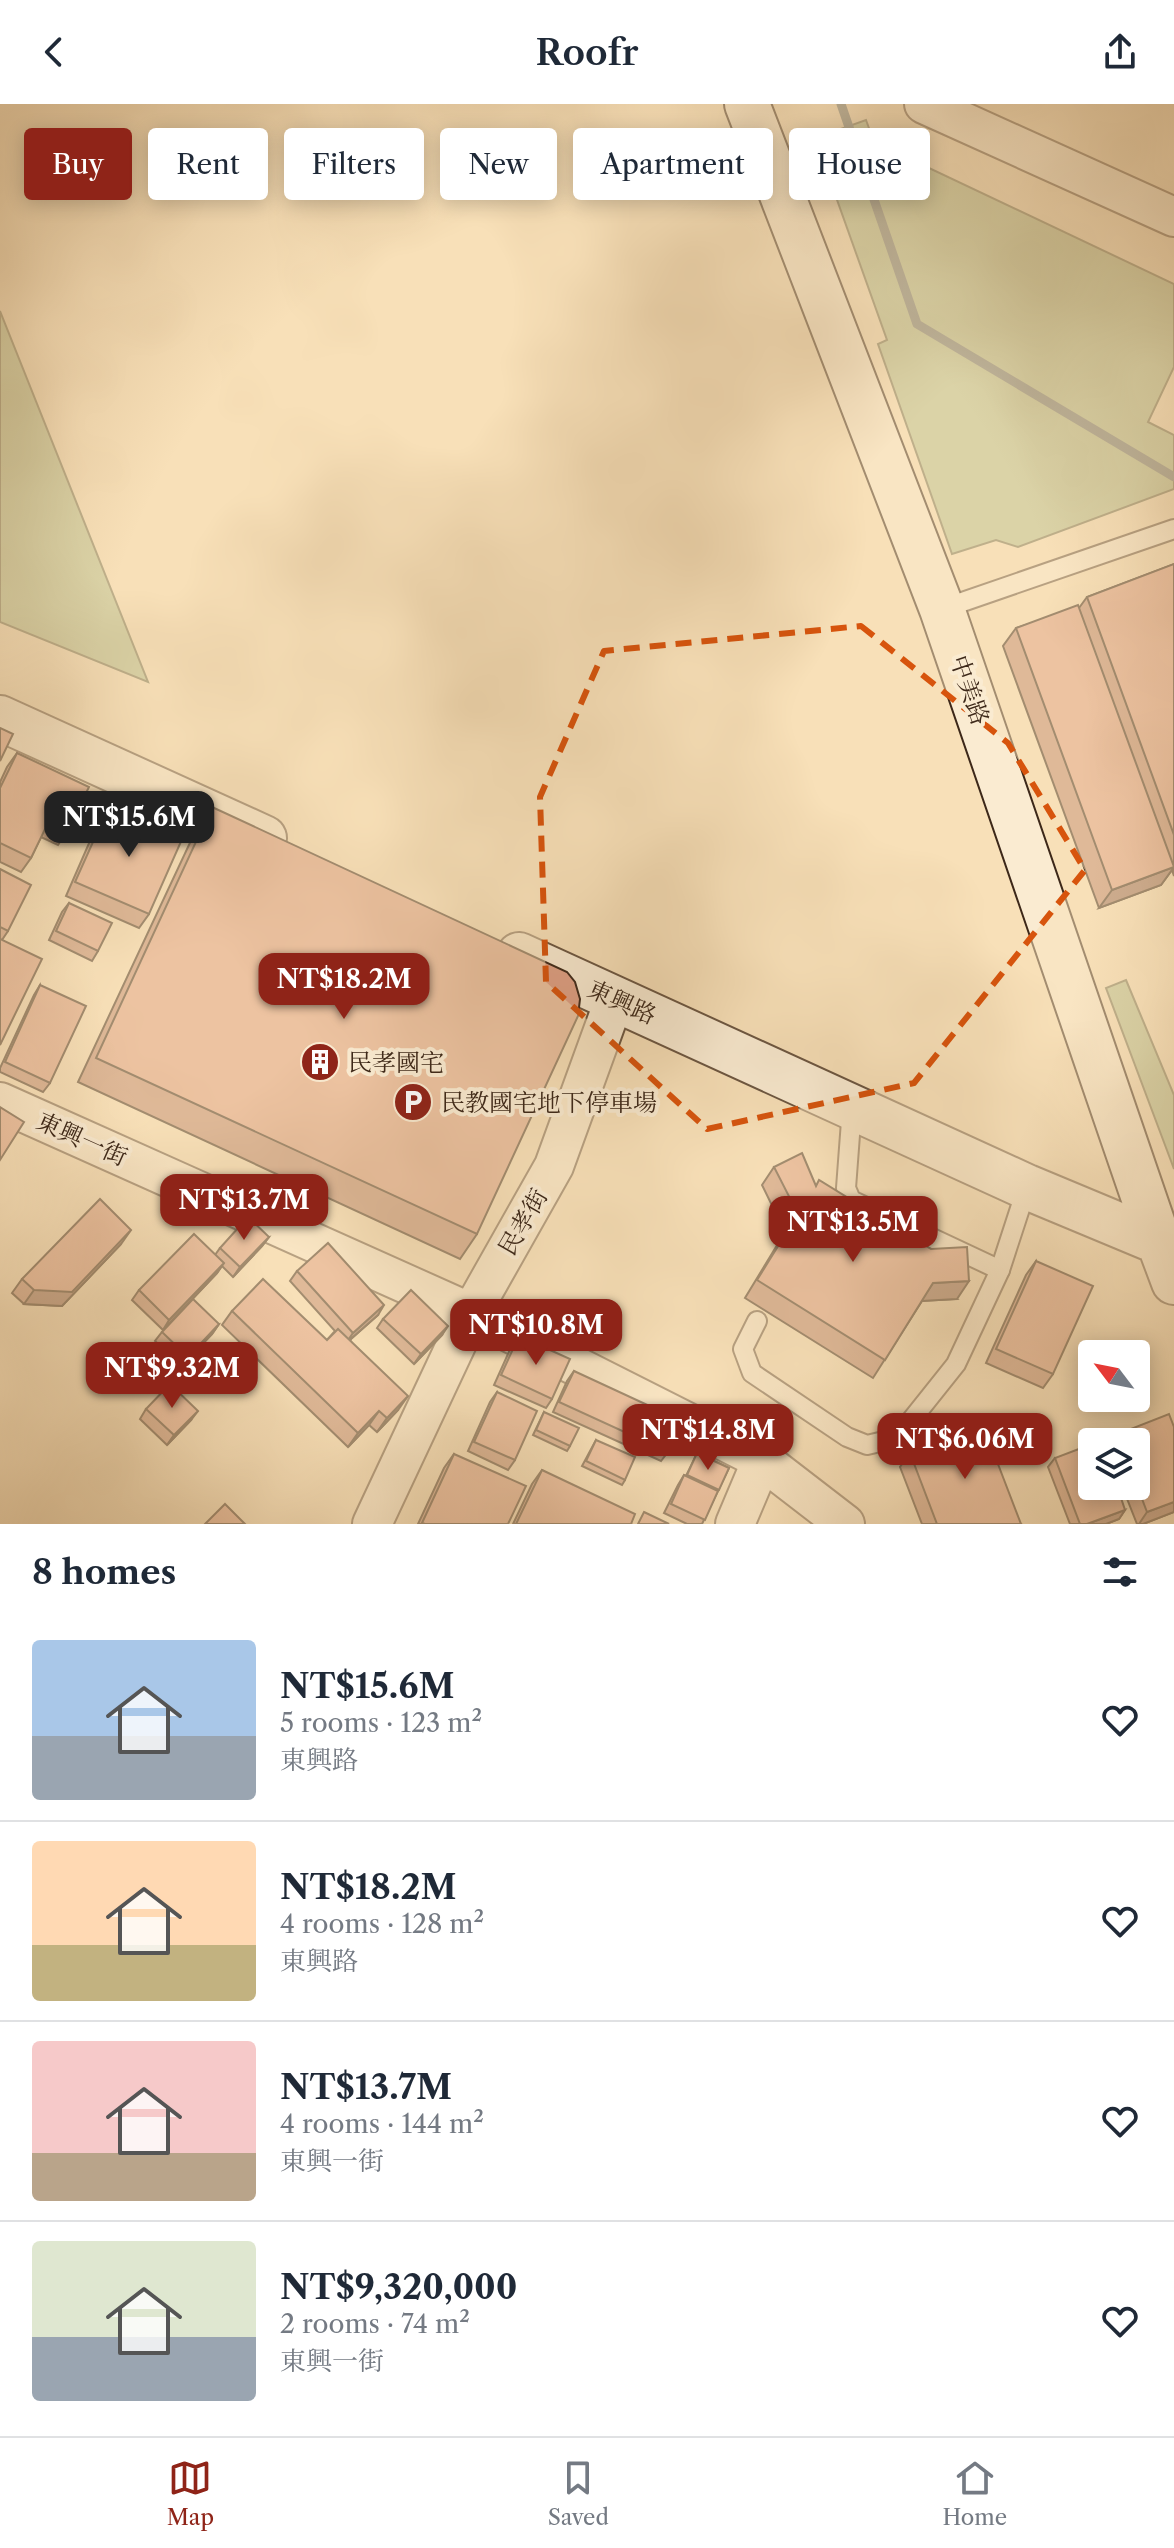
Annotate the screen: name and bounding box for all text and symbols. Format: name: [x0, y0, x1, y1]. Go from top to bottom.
icon: back: [32, 30, 76, 74]
text: Roofr: [535, 30, 639, 74]
icon: share: [1098, 30, 1142, 74]
chip: Buy: [24, 128, 132, 200]
chip: Rent: [148, 128, 268, 200]
chip: Filters: [284, 128, 424, 200]
chip: New: [440, 128, 557, 200]
chip: Apartment: [573, 128, 773, 200]
chip: House: [789, 128, 930, 200]
street label: 中美路: [945, 651, 995, 729]
pin: NT$15.6M: [46, 791, 212, 859]
text: NT$15.6M: [62, 801, 196, 833]
pin: NT$18.2M: [261, 953, 427, 1021]
text: NT$18.2M: [276, 963, 412, 995]
street label: 東興路: [583, 974, 661, 1030]
building icon: 民孝國宅: [299, 1041, 341, 1083]
place label: 民孝國宅: [348, 1048, 444, 1077]
parking icon: 民教國宅地下停車場: [392, 1081, 434, 1123]
place label: 民教國宅地下停車場: [441, 1088, 657, 1117]
street label: 東興一街: [32, 1106, 132, 1172]
pin: NT$13.7M: [161, 1174, 327, 1242]
text: NT$13.7M: [178, 1184, 310, 1216]
street label: 民孝街: [492, 1184, 554, 1260]
pin: NT$13.5M: [770, 1196, 936, 1264]
text: NT$13.5M: [787, 1206, 919, 1238]
pin: NT$10.8M: [453, 1299, 619, 1367]
text: NT$10.8M: [468, 1309, 604, 1341]
north arrow: [1078, 1340, 1150, 1412]
map controls: [1078, 1340, 1150, 1500]
pin: NT$9.32M: [89, 1342, 255, 1410]
text: NT$9.32M: [104, 1352, 240, 1384]
pin: NT$14.8M: [625, 1404, 791, 1472]
pin: NT$6.06M: [882, 1413, 1048, 1481]
text: NT$14.8M: [640, 1414, 776, 1446]
text: NT$6.06M: [895, 1423, 1035, 1455]
button: layers: [1078, 1428, 1150, 1500]
icon: filters: [1098, 1550, 1142, 1594]
text: 8 homes: [32, 1551, 176, 1593]
text: NT$15.6M: [280, 1665, 455, 1707]
icon: home: [96, 1672, 192, 1768]
icon: heart: [1098, 1698, 1142, 1742]
text: 5 rooms · 123 m²: [280, 1707, 482, 1739]
text: 東興路: [280, 1744, 358, 1776]
text: NT$18.2M: [280, 1866, 457, 1908]
icon: home: [96, 1873, 192, 1969]
icon: heart: [1098, 1899, 1142, 1943]
text: 4 rooms · 128 m²: [280, 1908, 484, 1940]
text: 東興路: [280, 1945, 358, 1977]
text: NT$13.7M: [280, 2066, 452, 2108]
icon: home: [96, 2073, 192, 2169]
icon: heart: [1098, 2099, 1142, 2143]
text: 4 rooms · 144 m²: [280, 2108, 484, 2140]
text: 東興一街: [280, 2145, 384, 2177]
text: NT$9,320,000: [280, 2266, 517, 2308]
icon: home: [96, 2273, 192, 2369]
icon: heart: [1098, 2299, 1142, 2343]
text: 2 rooms · 74 m²: [280, 2308, 470, 2340]
text: 東興一街: [280, 2345, 384, 2377]
tab: Map: [167, 2456, 214, 2531]
tab: Saved: [548, 2456, 609, 2531]
tab: Home: [943, 2456, 1007, 2531]

